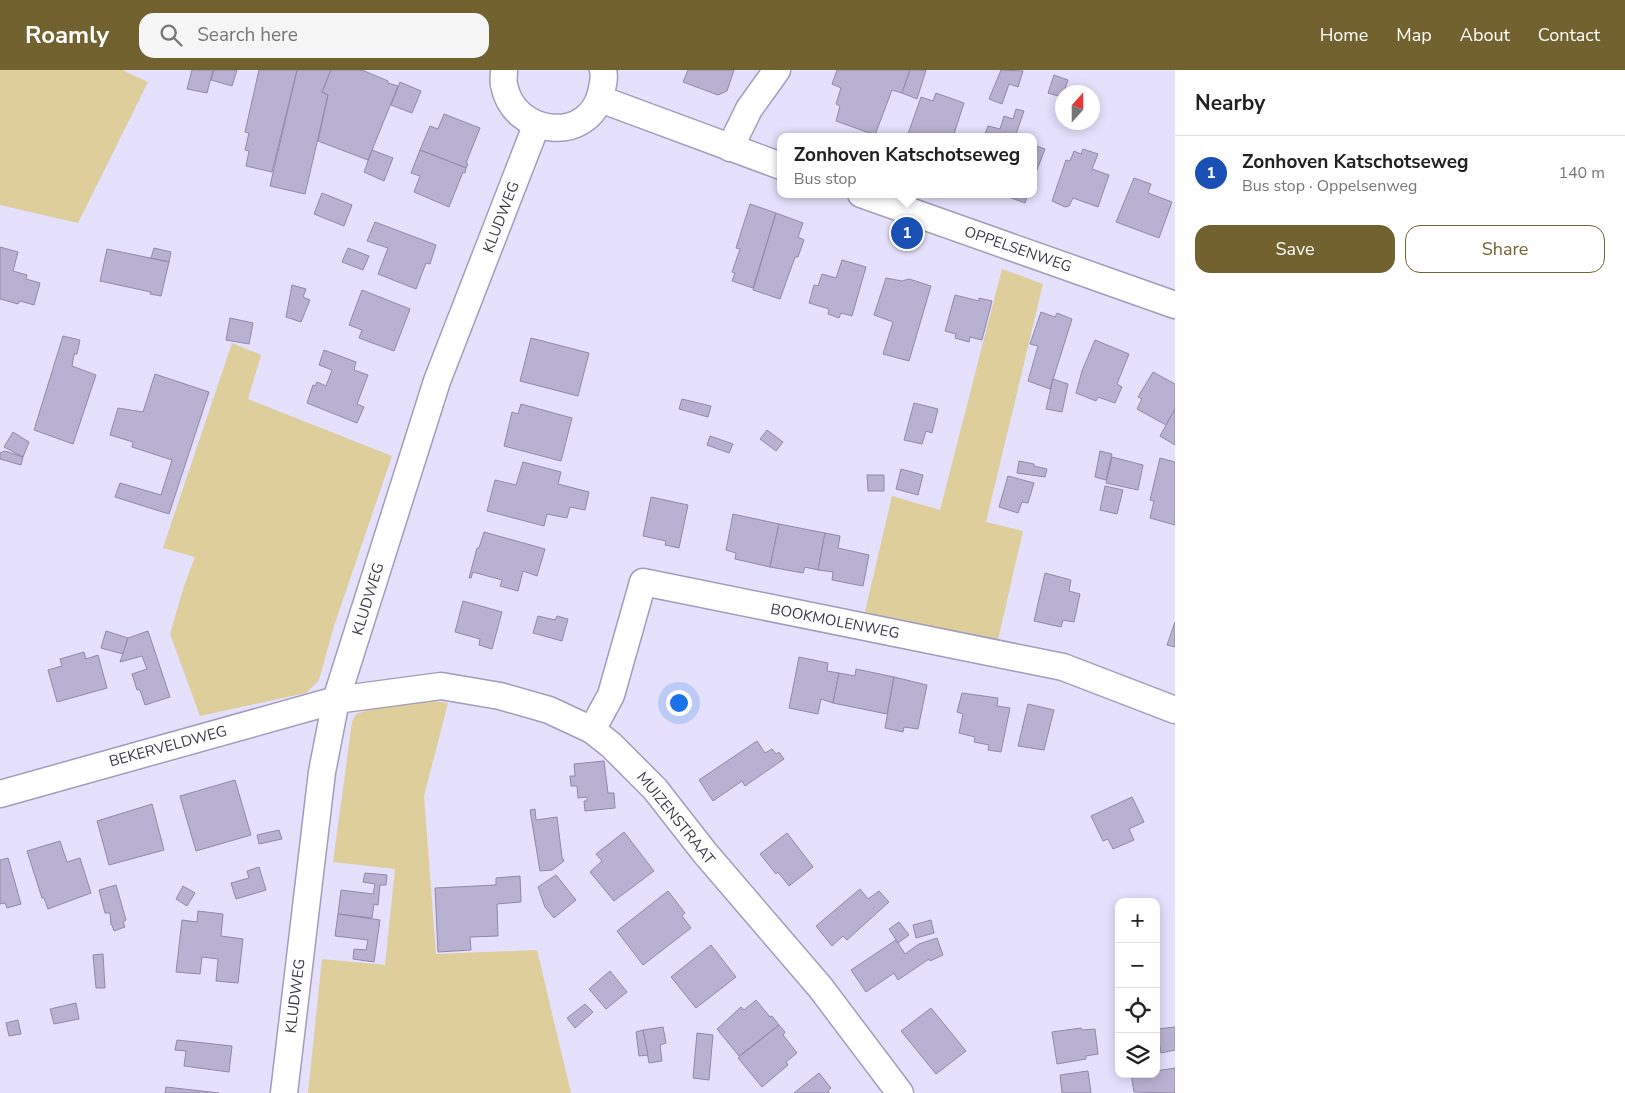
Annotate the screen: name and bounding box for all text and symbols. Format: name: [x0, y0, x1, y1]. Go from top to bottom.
search box: [139, 13, 489, 58]
text: Roamly: [25, 19, 109, 51]
icon: search: [157, 21, 185, 49]
text: Search here: [197, 22, 298, 48]
text: Home: [1320, 23, 1368, 47]
text: Map: [1396, 23, 1432, 47]
text: About: [1460, 23, 1510, 47]
text: Contact: [1538, 23, 1600, 47]
north arrow: [1055, 85, 1100, 130]
text: Nearby: [1195, 89, 1265, 117]
popup: [777, 133, 1037, 198]
text: Zonhoven Katschotseweg: [794, 142, 1020, 168]
text: Zonhoven Katschotseweg: [1242, 149, 1469, 175]
text: 1: [1206, 162, 1216, 184]
text: 140 m: [1558, 162, 1605, 184]
text: Bus stop: [794, 168, 857, 190]
text: Bus stop · Oppelsenweg: [1242, 175, 1417, 197]
street label: KLUDWEG: [478, 178, 524, 256]
pin: 1: [891, 214, 923, 252]
street label: OPPELSENWEG: [962, 221, 1074, 277]
button: Save: [1195, 225, 1395, 273]
button: Share: [1405, 225, 1605, 273]
street label: KLUDWEG: [347, 560, 389, 638]
street label: BOOKMOLENWEG: [769, 599, 901, 643]
your location: [666, 690, 692, 716]
street label: BEKERVELDWEG: [107, 721, 229, 771]
street label: MUIZENSTRAAT: [632, 767, 720, 869]
map controls: [1115, 898, 1160, 1078]
button: +: [1115, 898, 1160, 943]
button: −: [1115, 943, 1160, 988]
street label: KLUDWEG: [281, 958, 309, 1034]
button: locate: [1115, 988, 1160, 1033]
button: layers: [1115, 1033, 1160, 1078]

